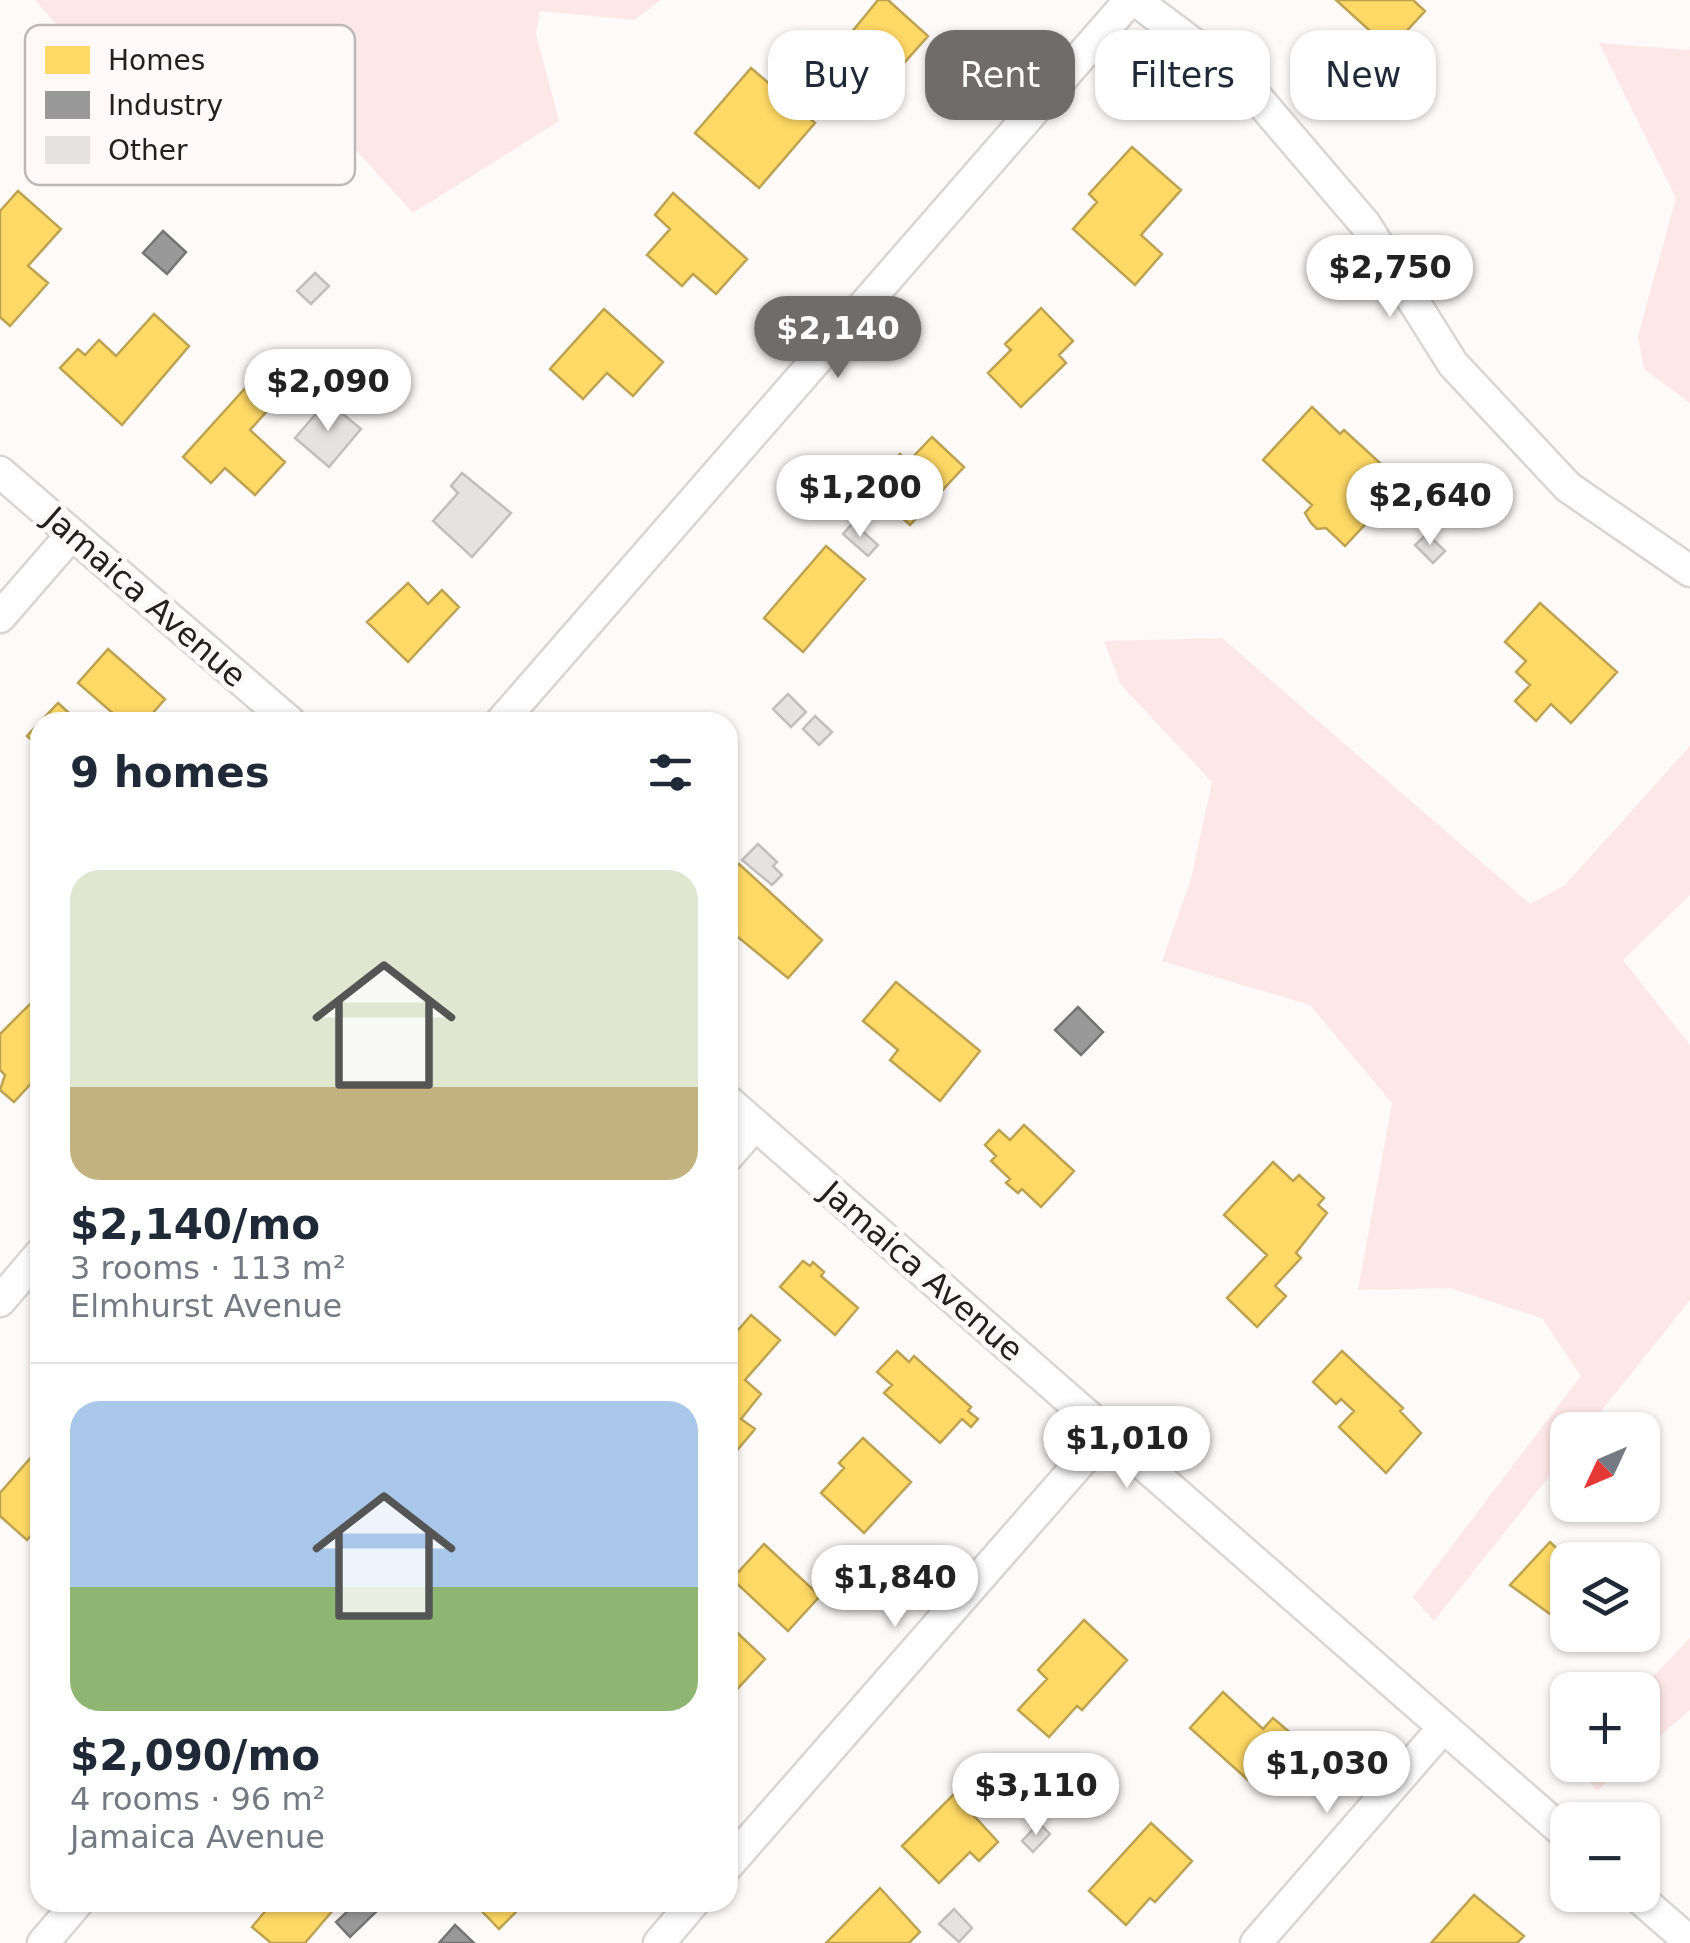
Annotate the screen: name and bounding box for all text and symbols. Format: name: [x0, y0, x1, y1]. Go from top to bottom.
legend: [25, 25, 355, 185]
chip: Buy: [768, 30, 905, 120]
chip: Rent: [925, 30, 1075, 120]
chip: Filters: [1095, 30, 1270, 120]
chip: New: [1290, 30, 1436, 120]
text: Homes: [108, 44, 205, 77]
text: Industry: [108, 89, 223, 122]
text: Other: [108, 134, 188, 167]
pin: $2,750: [1309, 235, 1471, 320]
text: $2,750: [1328, 248, 1452, 286]
pin: $2,140: [757, 296, 919, 381]
text: $2,140: [776, 309, 900, 347]
pin: $2,090: [247, 349, 409, 434]
text: $2,090: [266, 362, 390, 400]
pin: $1,200: [779, 455, 941, 540]
pin: $2,640: [1349, 463, 1511, 548]
text: $1,200: [798, 468, 922, 506]
text: $2,640: [1368, 476, 1492, 514]
street label: Jamaica Avenue: [35, 498, 254, 695]
icon: filters: [643, 745, 698, 800]
text: 9 homes: [70, 748, 270, 797]
icon: home: [294, 935, 474, 1115]
street label: Jamaica Avenue: [812, 1172, 1031, 1369]
text: $2,140/mo: [70, 1200, 320, 1249]
text: 3 rooms · 113 m²: [70, 1249, 346, 1287]
text: Elmhurst Avenue: [70, 1287, 342, 1325]
pin: $1,010: [1046, 1406, 1208, 1491]
north arrow: [1550, 1412, 1660, 1522]
map controls: [1550, 1412, 1660, 1912]
text: $1,010: [1065, 1419, 1189, 1457]
icon: home: [294, 1466, 474, 1646]
button: layers: [1550, 1542, 1660, 1652]
pin: $1,840: [814, 1545, 976, 1630]
text: $1,840: [833, 1558, 957, 1596]
button: +: [1550, 1672, 1660, 1782]
text: $2,090/mo: [70, 1731, 320, 1780]
pin: $1,030: [1246, 1731, 1408, 1816]
text: $1,030: [1265, 1744, 1389, 1782]
pin: $3,110: [955, 1753, 1117, 1838]
text: $3,110: [974, 1766, 1098, 1804]
text: 4 rooms · 96 m²: [70, 1780, 325, 1818]
button: −: [1550, 1802, 1660, 1912]
text: Jamaica Avenue: [70, 1818, 325, 1856]

